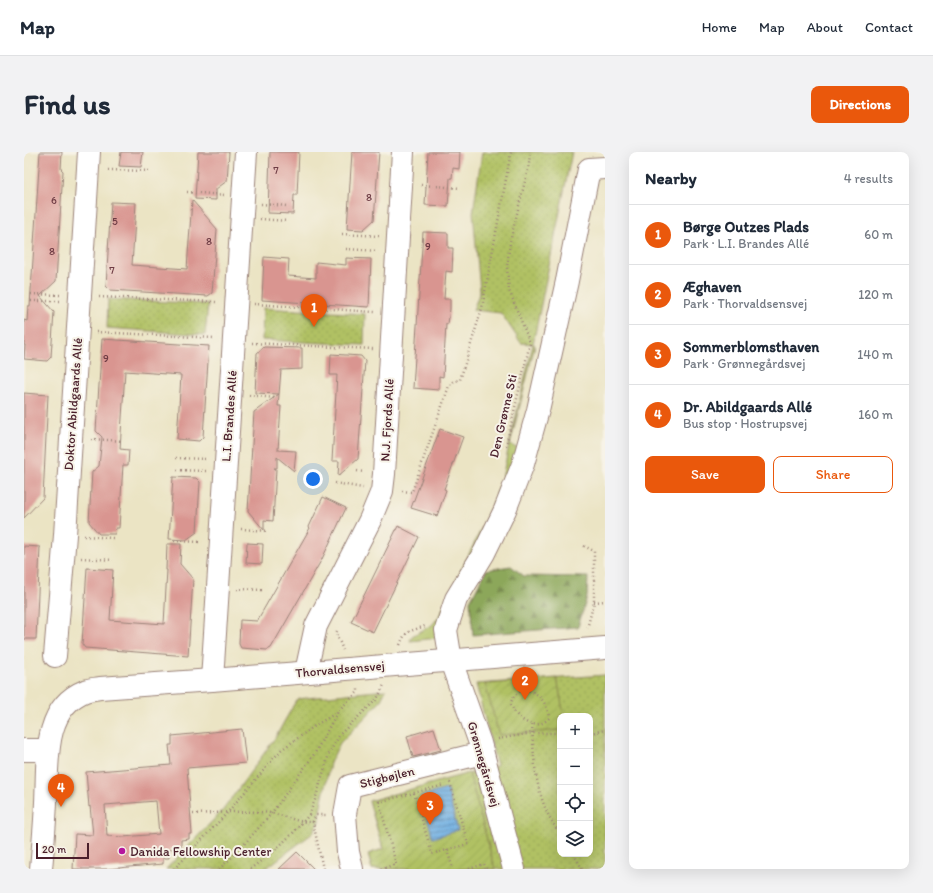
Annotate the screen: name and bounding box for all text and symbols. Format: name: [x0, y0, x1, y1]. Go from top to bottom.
text: Map: [20, 16, 55, 39]
text: Home: [702, 19, 737, 36]
text: Map: [759, 19, 785, 36]
text: About: [807, 19, 843, 36]
text: Contact: [865, 19, 913, 36]
button: Directions: [811, 86, 909, 123]
text: Find us: [24, 87, 111, 121]
house number: 7: [273, 164, 279, 177]
text: Nearby: [645, 168, 697, 188]
text: 4 results: [844, 171, 893, 186]
house number: 8: [366, 191, 372, 204]
house number: 6: [51, 194, 57, 207]
house number: 5: [112, 215, 118, 228]
text: Børge Outzes Plads: [683, 218, 809, 236]
text: 1: [655, 227, 661, 242]
text: 60 m: [864, 227, 893, 242]
house number: 8: [206, 235, 212, 248]
text: Park · L.I. Brandes Allé: [683, 236, 809, 251]
house number: 9: [425, 240, 431, 253]
house number: 8: [49, 245, 55, 258]
house number: 7: [109, 264, 115, 277]
text: Æghaven: [683, 278, 741, 296]
text: 2: [655, 287, 661, 302]
text: 120 m: [858, 287, 893, 302]
pin: 1: [301, 294, 327, 327]
text: Park · Thorvaldsensvej: [683, 296, 807, 311]
street label: Doktor Abildgaards Allé: [61, 337, 85, 471]
text: Sommerblomsthaven: [683, 338, 819, 356]
text: 3: [654, 347, 662, 362]
text: 140 m: [857, 347, 893, 362]
house number: 9: [103, 352, 109, 365]
text: Park · Grønnegårdsvej: [683, 356, 805, 371]
street label: L.I. Brandes Allé: [218, 370, 240, 462]
street label: Den Grønne Sti: [486, 373, 520, 459]
street label: N.J. Fjords Allé: [377, 378, 397, 462]
text: Dr. Abildgaards Allé: [683, 398, 812, 416]
text: 4: [654, 407, 662, 422]
text: 160 m: [858, 407, 893, 422]
text: Bus stop · Hostrupsvej: [683, 416, 807, 431]
button: Save: [645, 456, 765, 493]
button: Share: [773, 456, 893, 493]
your location: [303, 469, 323, 489]
street label: Thorvaldsensvej: [295, 658, 385, 680]
pin: 2: [512, 667, 538, 700]
map controls: [557, 713, 593, 857]
button: +: [557, 713, 593, 749]
street label: Grønnegårdsvej: [465, 720, 503, 808]
button: −: [557, 749, 593, 785]
street label: Stigbøjlen: [358, 763, 417, 791]
pin: 4: [48, 774, 74, 807]
button: locate: [557, 785, 593, 821]
pin: 3: [417, 792, 443, 825]
button: layers: [557, 821, 593, 857]
scale bar: [36, 841, 89, 860]
text: 20 m: [42, 843, 66, 856]
place label: Danida Fellowship Center: [130, 844, 271, 859]
marker: Danida Fellowship Center: [117, 846, 127, 856]

